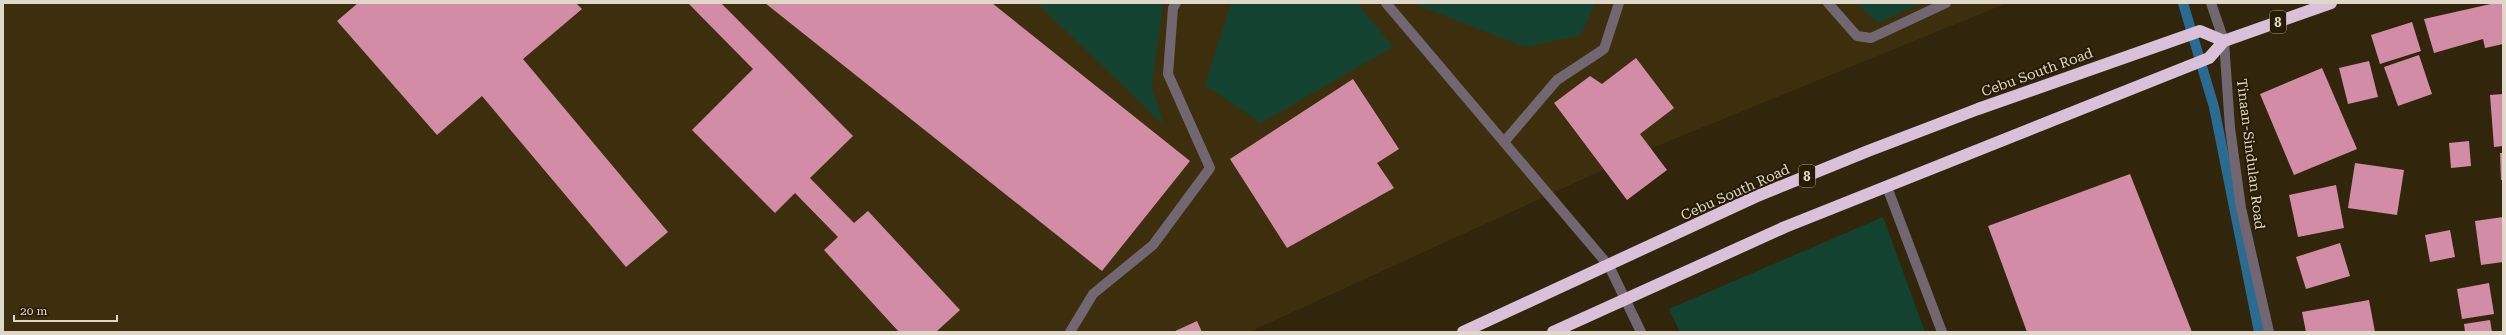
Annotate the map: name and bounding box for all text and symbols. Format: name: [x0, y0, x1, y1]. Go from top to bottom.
road number: 8: [2270, 11, 2286, 33]
street label: Cebu South Road: [1979, 44, 2095, 100]
street label: Tinaan-Sindulan Road: [2234, 78, 2268, 230]
street label: Cebu South Road: [1678, 161, 1792, 223]
road number: 8: [1799, 165, 1815, 187]
scale bar: [14, 297, 117, 323]
text: 20 m: [20, 304, 47, 318]

